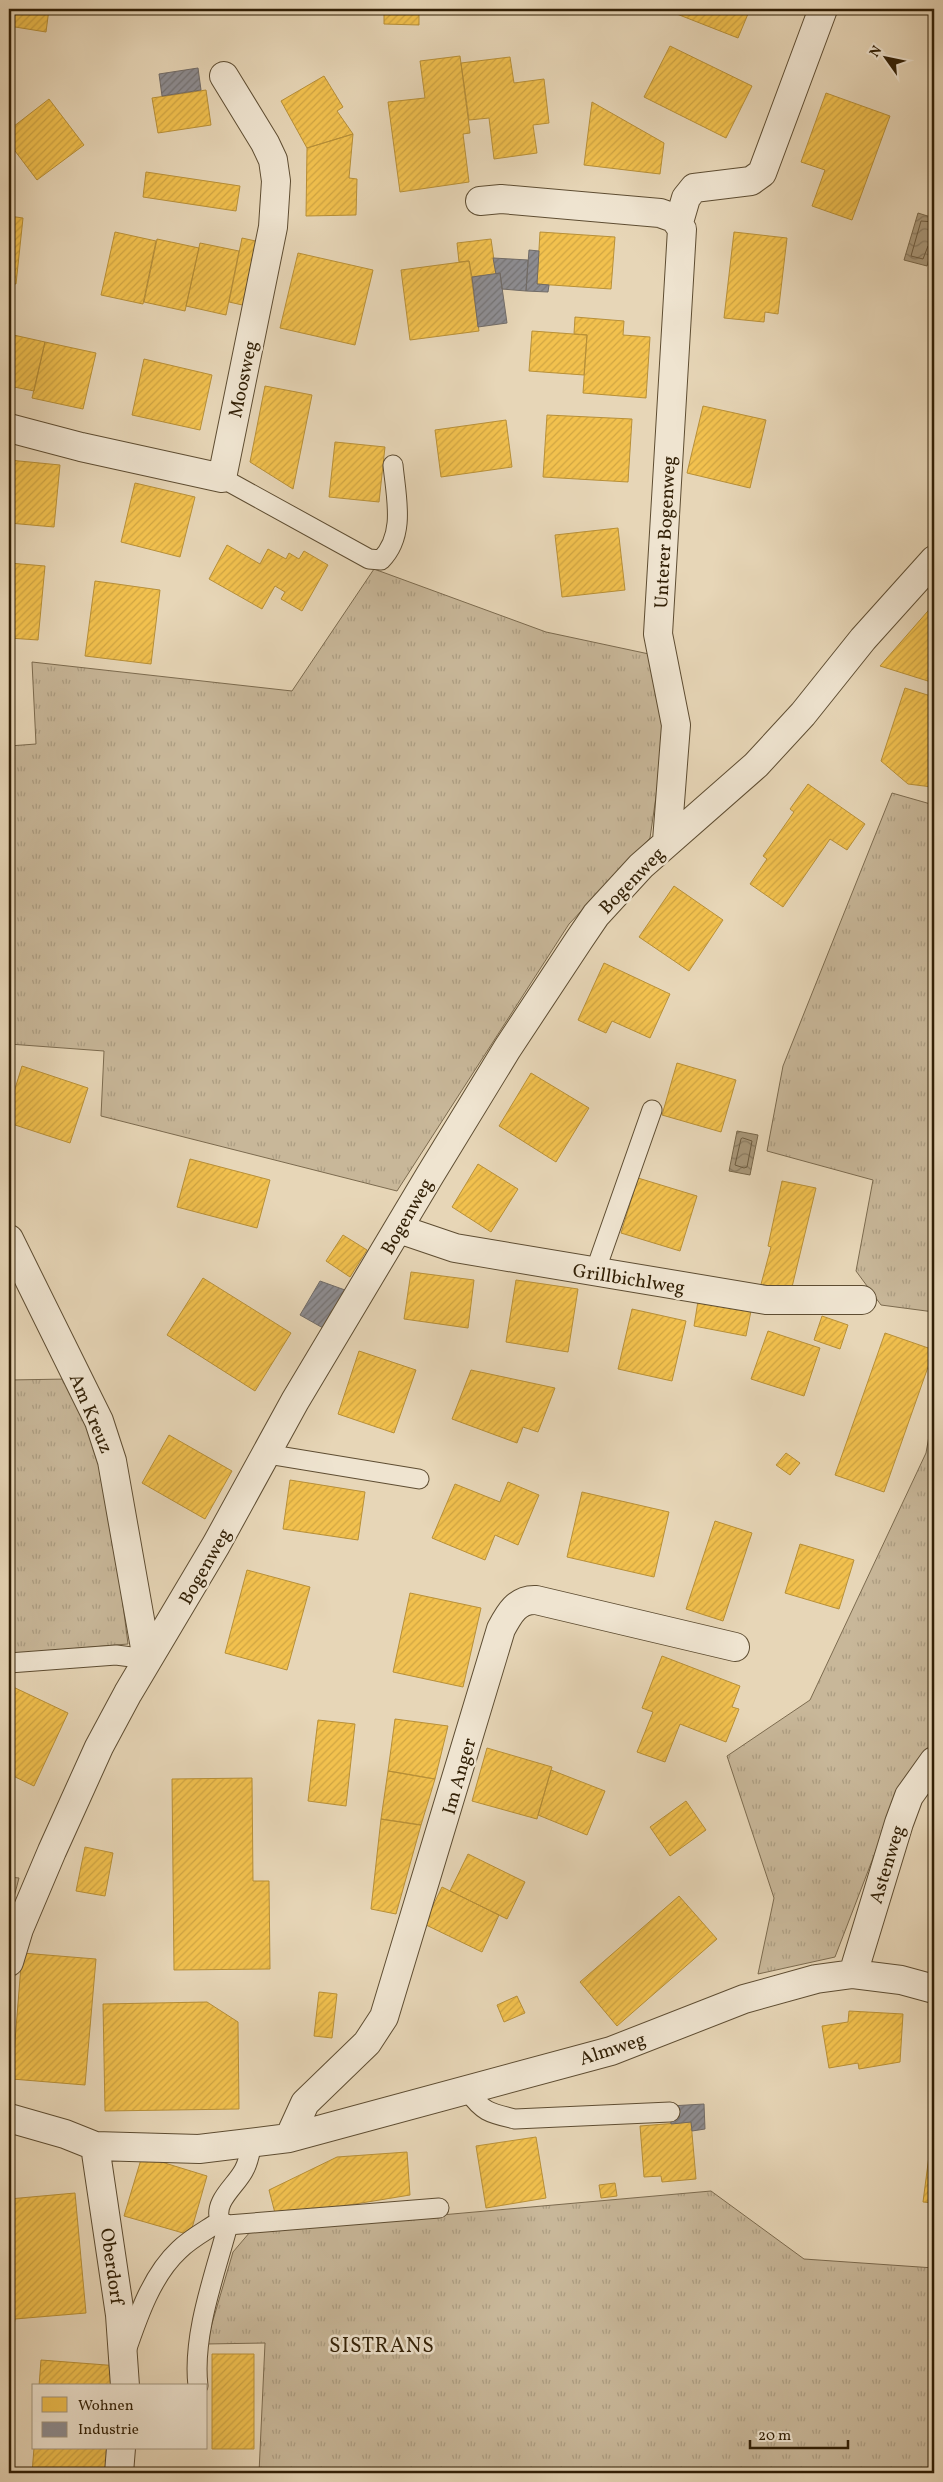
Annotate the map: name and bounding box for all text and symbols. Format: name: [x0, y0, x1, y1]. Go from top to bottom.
north arrow: [860, 32, 910, 82]
text: N: [866, 42, 887, 61]
street label: Moosweg: [223, 338, 265, 421]
street label: Unterer Bogenweg: [649, 455, 683, 609]
street label: Bogenweg: [594, 842, 671, 921]
street label: Bogenweg: [375, 1174, 440, 1260]
street label: Grillbichlweg: [571, 1258, 687, 1302]
street label: Am Kreuz: [62, 1370, 119, 1458]
street label: Bogenweg: [173, 1524, 238, 1610]
street label: Im Anger: [437, 1735, 483, 1818]
street label: Astenweg: [864, 1822, 912, 1907]
street label: Almweg: [576, 2027, 649, 2073]
street label: Oberdorf: [93, 2227, 129, 2307]
district label: SISTRANS: [329, 2332, 435, 2361]
legend: [32, 2384, 208, 2450]
text: Wohnen: [78, 2396, 134, 2417]
scale bar: [750, 2417, 848, 2449]
text: Industrie: [78, 2420, 139, 2441]
text: 20 m: [758, 2426, 791, 2447]

